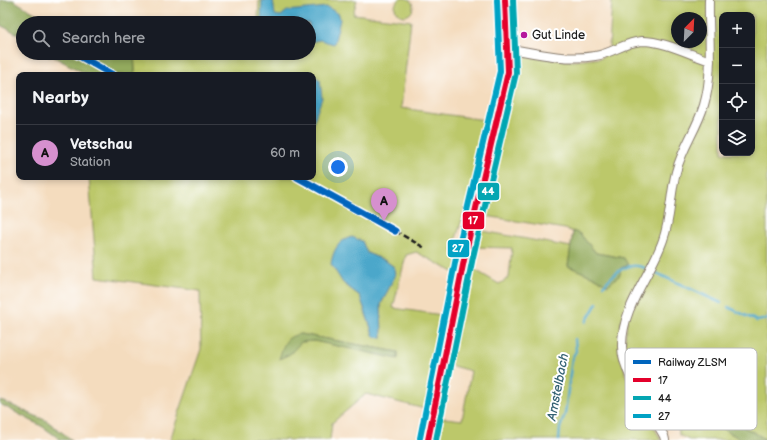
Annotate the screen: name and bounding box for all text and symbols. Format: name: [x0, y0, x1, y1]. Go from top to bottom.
north arrow: [671, 12, 707, 48]
map controls: [719, 12, 755, 156]
button: +: [719, 12, 755, 48]
search box: [16, 16, 316, 60]
icon: search: [30, 27, 52, 49]
place label: Gut Linde: [532, 28, 585, 43]
text: Search here: [62, 29, 145, 48]
marker: Gut Linde: [519, 30, 529, 40]
button: −: [719, 48, 755, 84]
button: locate: [719, 84, 755, 120]
text: Nearby: [32, 88, 89, 108]
button: layers: [719, 120, 755, 156]
text: Vetschau: [70, 135, 133, 154]
text: A: [41, 145, 49, 161]
text: 60 m: [270, 145, 300, 161]
text: Station: [70, 154, 111, 170]
your location: [328, 157, 348, 177]
line badge: 44: [477, 182, 500, 201]
text: 44: [482, 185, 495, 198]
pin: A: [371, 188, 397, 221]
line badge: 17: [462, 211, 485, 230]
text: 17: [468, 214, 478, 227]
line badge: 27: [447, 239, 470, 258]
text: 27: [452, 242, 464, 255]
legend: [625, 348, 757, 430]
water label: Amstelbach: [543, 352, 572, 423]
text: Railway ZLSM: [658, 356, 727, 369]
text: 17: [658, 374, 668, 387]
text: 44: [658, 392, 672, 405]
text: 27: [658, 410, 670, 423]

